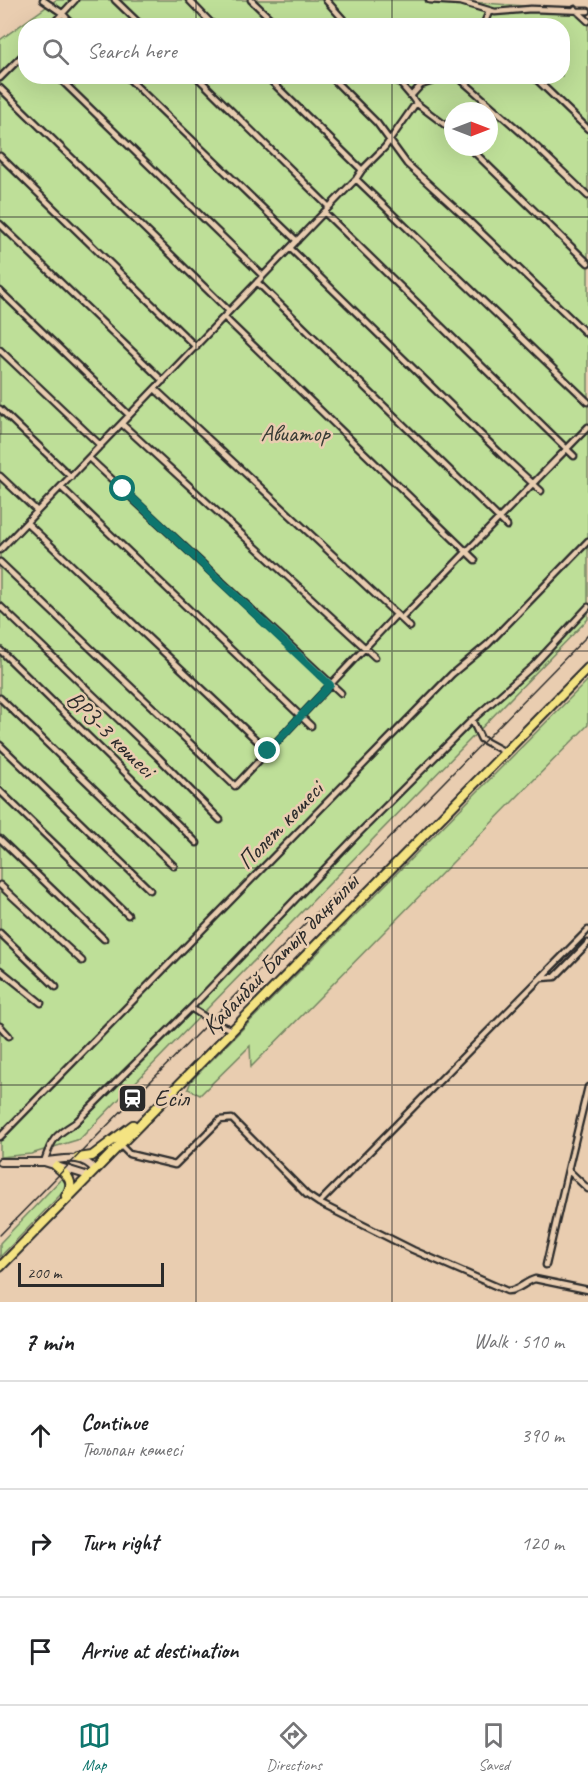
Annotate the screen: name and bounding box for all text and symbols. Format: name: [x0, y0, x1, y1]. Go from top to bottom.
search box: [18, 18, 570, 84]
icon: search: [39, 35, 72, 68]
text: Search here: [87, 37, 177, 65]
north arrow: [444, 102, 498, 156]
park label: Авиатор: [260, 418, 331, 448]
route start: [109, 475, 135, 501]
street label: ВРЗ-3 көшесі: [60, 684, 164, 786]
route end: [254, 737, 280, 763]
street label: Полет көшесі: [231, 773, 331, 875]
street label: Қабанбай Батыр даңғылы: [196, 866, 366, 1041]
station icon: Есіл: [117, 1082, 149, 1114]
place label: Есіл: [154, 1083, 190, 1113]
scale bar: [18, 1260, 164, 1288]
text: 200 m: [27, 1263, 61, 1283]
text: 7 min: [24, 1325, 74, 1358]
text: Walk · 510 m: [474, 1329, 564, 1354]
text: Continue: [81, 1409, 147, 1437]
icon: ahead: [24, 1419, 57, 1452]
text: 390 m: [521, 1423, 564, 1448]
text: Тюльпан көшесі: [81, 1437, 182, 1462]
icon: right: [24, 1527, 57, 1560]
text: Turn right: [81, 1529, 158, 1557]
text: 120 m: [521, 1531, 564, 1556]
icon: arrive: [24, 1635, 57, 1668]
text: Arrive at destination: [81, 1637, 238, 1665]
tab: Map: [78, 1719, 111, 1775]
tab: Directions: [266, 1719, 322, 1775]
tab: Saved: [477, 1719, 510, 1775]

